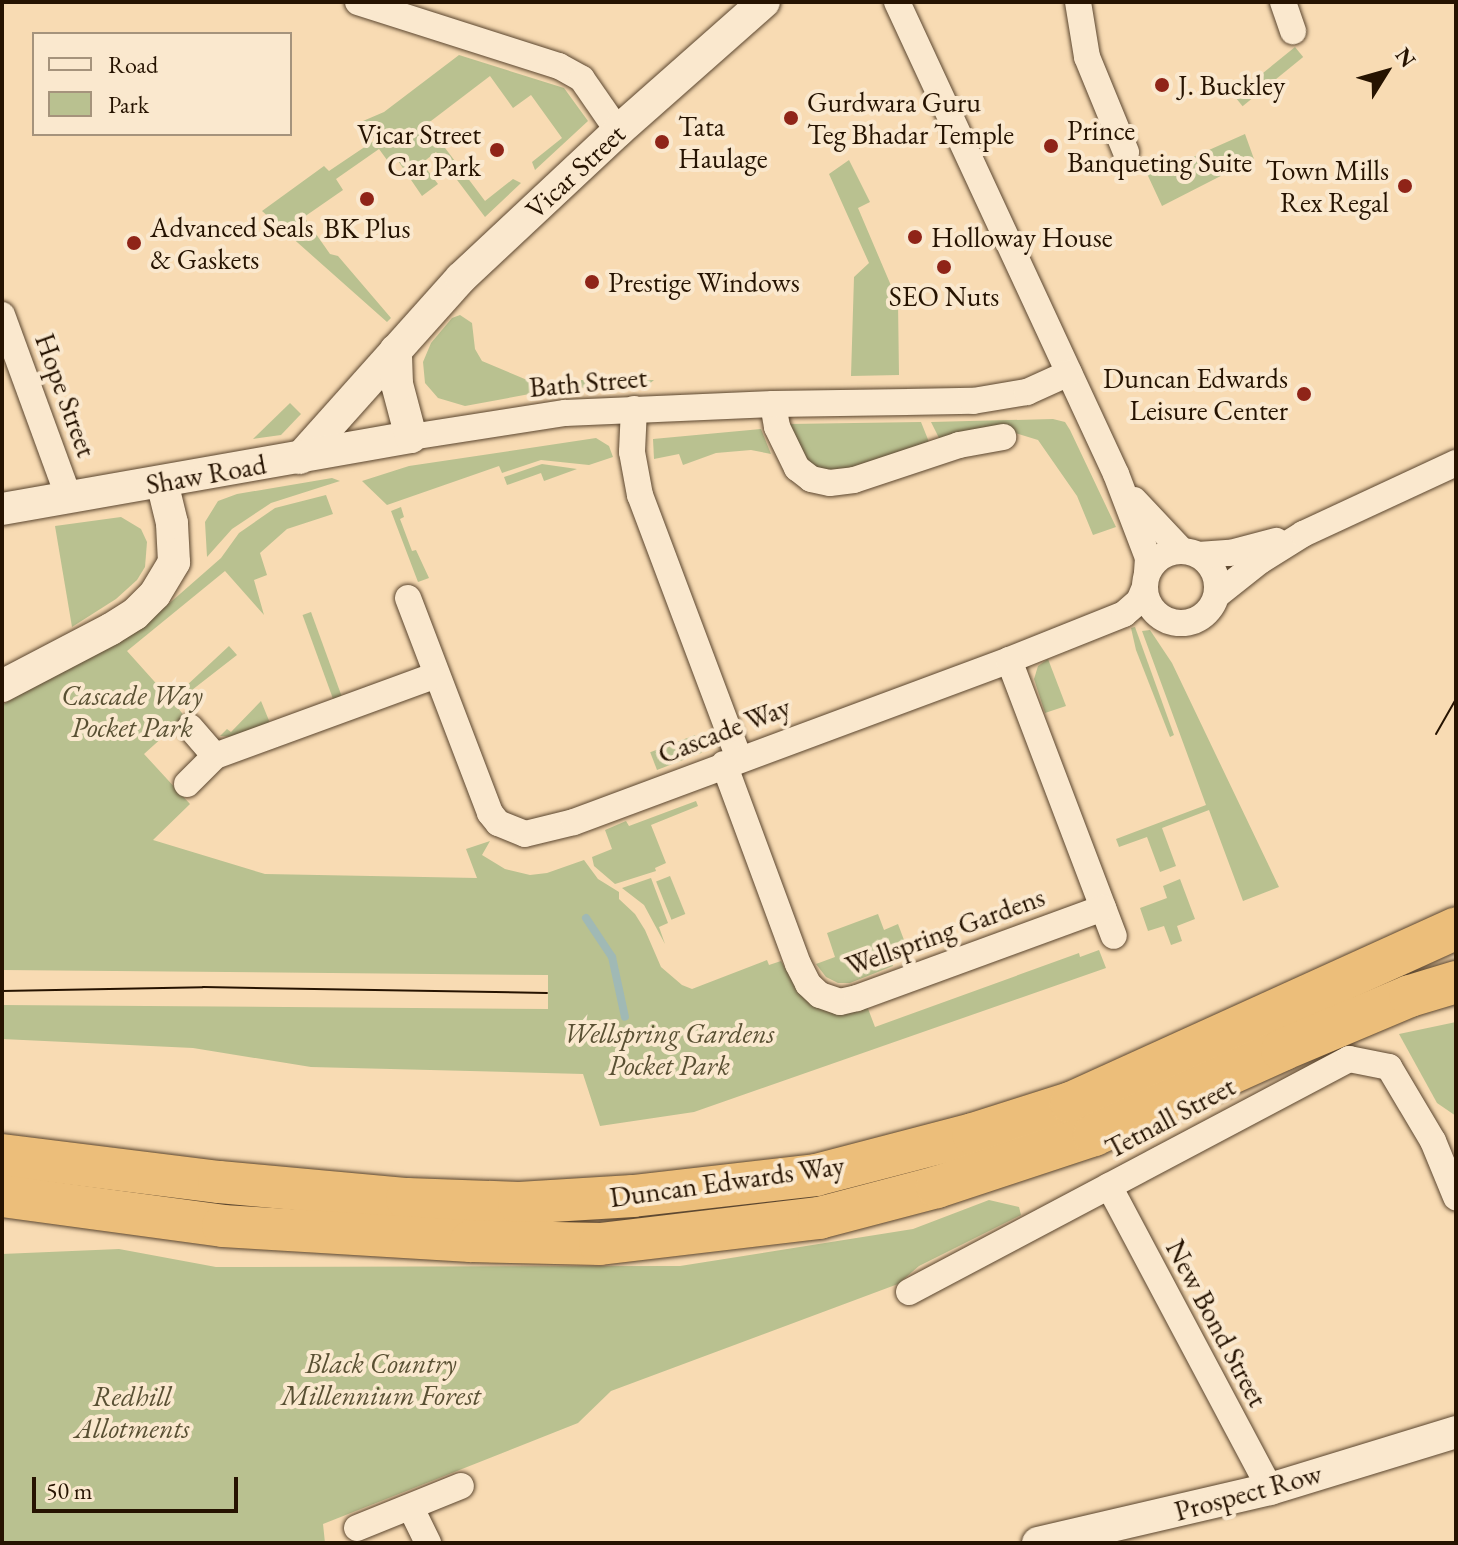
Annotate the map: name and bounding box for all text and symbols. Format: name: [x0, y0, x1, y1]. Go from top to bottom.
legend: [32, 32, 292, 136]
north arrow: [1346, 32, 1426, 112]
text: N: [1389, 41, 1423, 73]
text: Road: [108, 49, 158, 80]
place label: J. Buckley: [1178, 68, 1285, 102]
marker: J. Buckley: [1153, 76, 1171, 94]
place label: Gurdwara Guru Teg Bhadar Temple: [807, 85, 1014, 151]
text: Park: [108, 89, 149, 120]
place label: Tata Haulage: [678, 109, 768, 175]
marker: Gurdwara Guru Teg Bhadar Temple: [782, 109, 800, 127]
place label: Prince Banqueting Suite: [1067, 113, 1252, 179]
place label: Vicar Street Car Park: [357, 117, 481, 183]
street label: Vicar Street: [518, 117, 632, 225]
marker: Tata Haulage: [653, 133, 671, 151]
marker: Prince Banqueting Suite: [1042, 137, 1060, 155]
marker: Vicar Street Car Park: [488, 141, 506, 159]
place label: Town Mills Rex Regal: [1266, 153, 1389, 219]
marker: Town Mills Rex Regal: [1396, 177, 1414, 195]
marker: BK Plus: [358, 190, 376, 208]
place label: Advanced Seals & Gaskets: [150, 210, 313, 276]
place label: BK Plus: [323, 211, 411, 245]
place label: Holloway House: [931, 220, 1113, 254]
marker: Holloway House: [906, 228, 924, 246]
marker: Advanced Seals & Gaskets: [125, 234, 143, 252]
marker: SEO Nuts: [935, 258, 953, 276]
place label: Prestige Windows: [608, 265, 800, 299]
marker: Prestige Windows: [583, 273, 601, 291]
place label: SEO Nuts: [889, 279, 999, 313]
street label: Hope Street: [28, 329, 104, 461]
street label: Bath Street: [528, 360, 648, 404]
place label: Duncan Edwards Leisure Center: [1103, 361, 1288, 427]
marker: Duncan Edwards Leisure Center: [1295, 385, 1313, 403]
street label: Shaw Road: [143, 447, 269, 501]
park label: Cascade Way Pocket Park: [61, 678, 203, 744]
street label: Cascade Way: [653, 689, 795, 771]
street label: Wellspring Gardens: [841, 879, 1049, 983]
park label: Wellspring Gardens Pocket Park: [563, 1016, 775, 1082]
street label: Tetnall Street: [1099, 1069, 1241, 1165]
street label: Duncan Edwards Way: [608, 1148, 846, 1214]
street label: New Bond Street: [1159, 1234, 1275, 1412]
park label: Black Country Millennium Forest: [281, 1346, 481, 1412]
park label: Redhill Allotments: [74, 1379, 190, 1445]
street label: Prospect Row: [1171, 1456, 1325, 1528]
scale bar: [36, 1461, 242, 1511]
text: 50 m: [46, 1475, 93, 1506]

